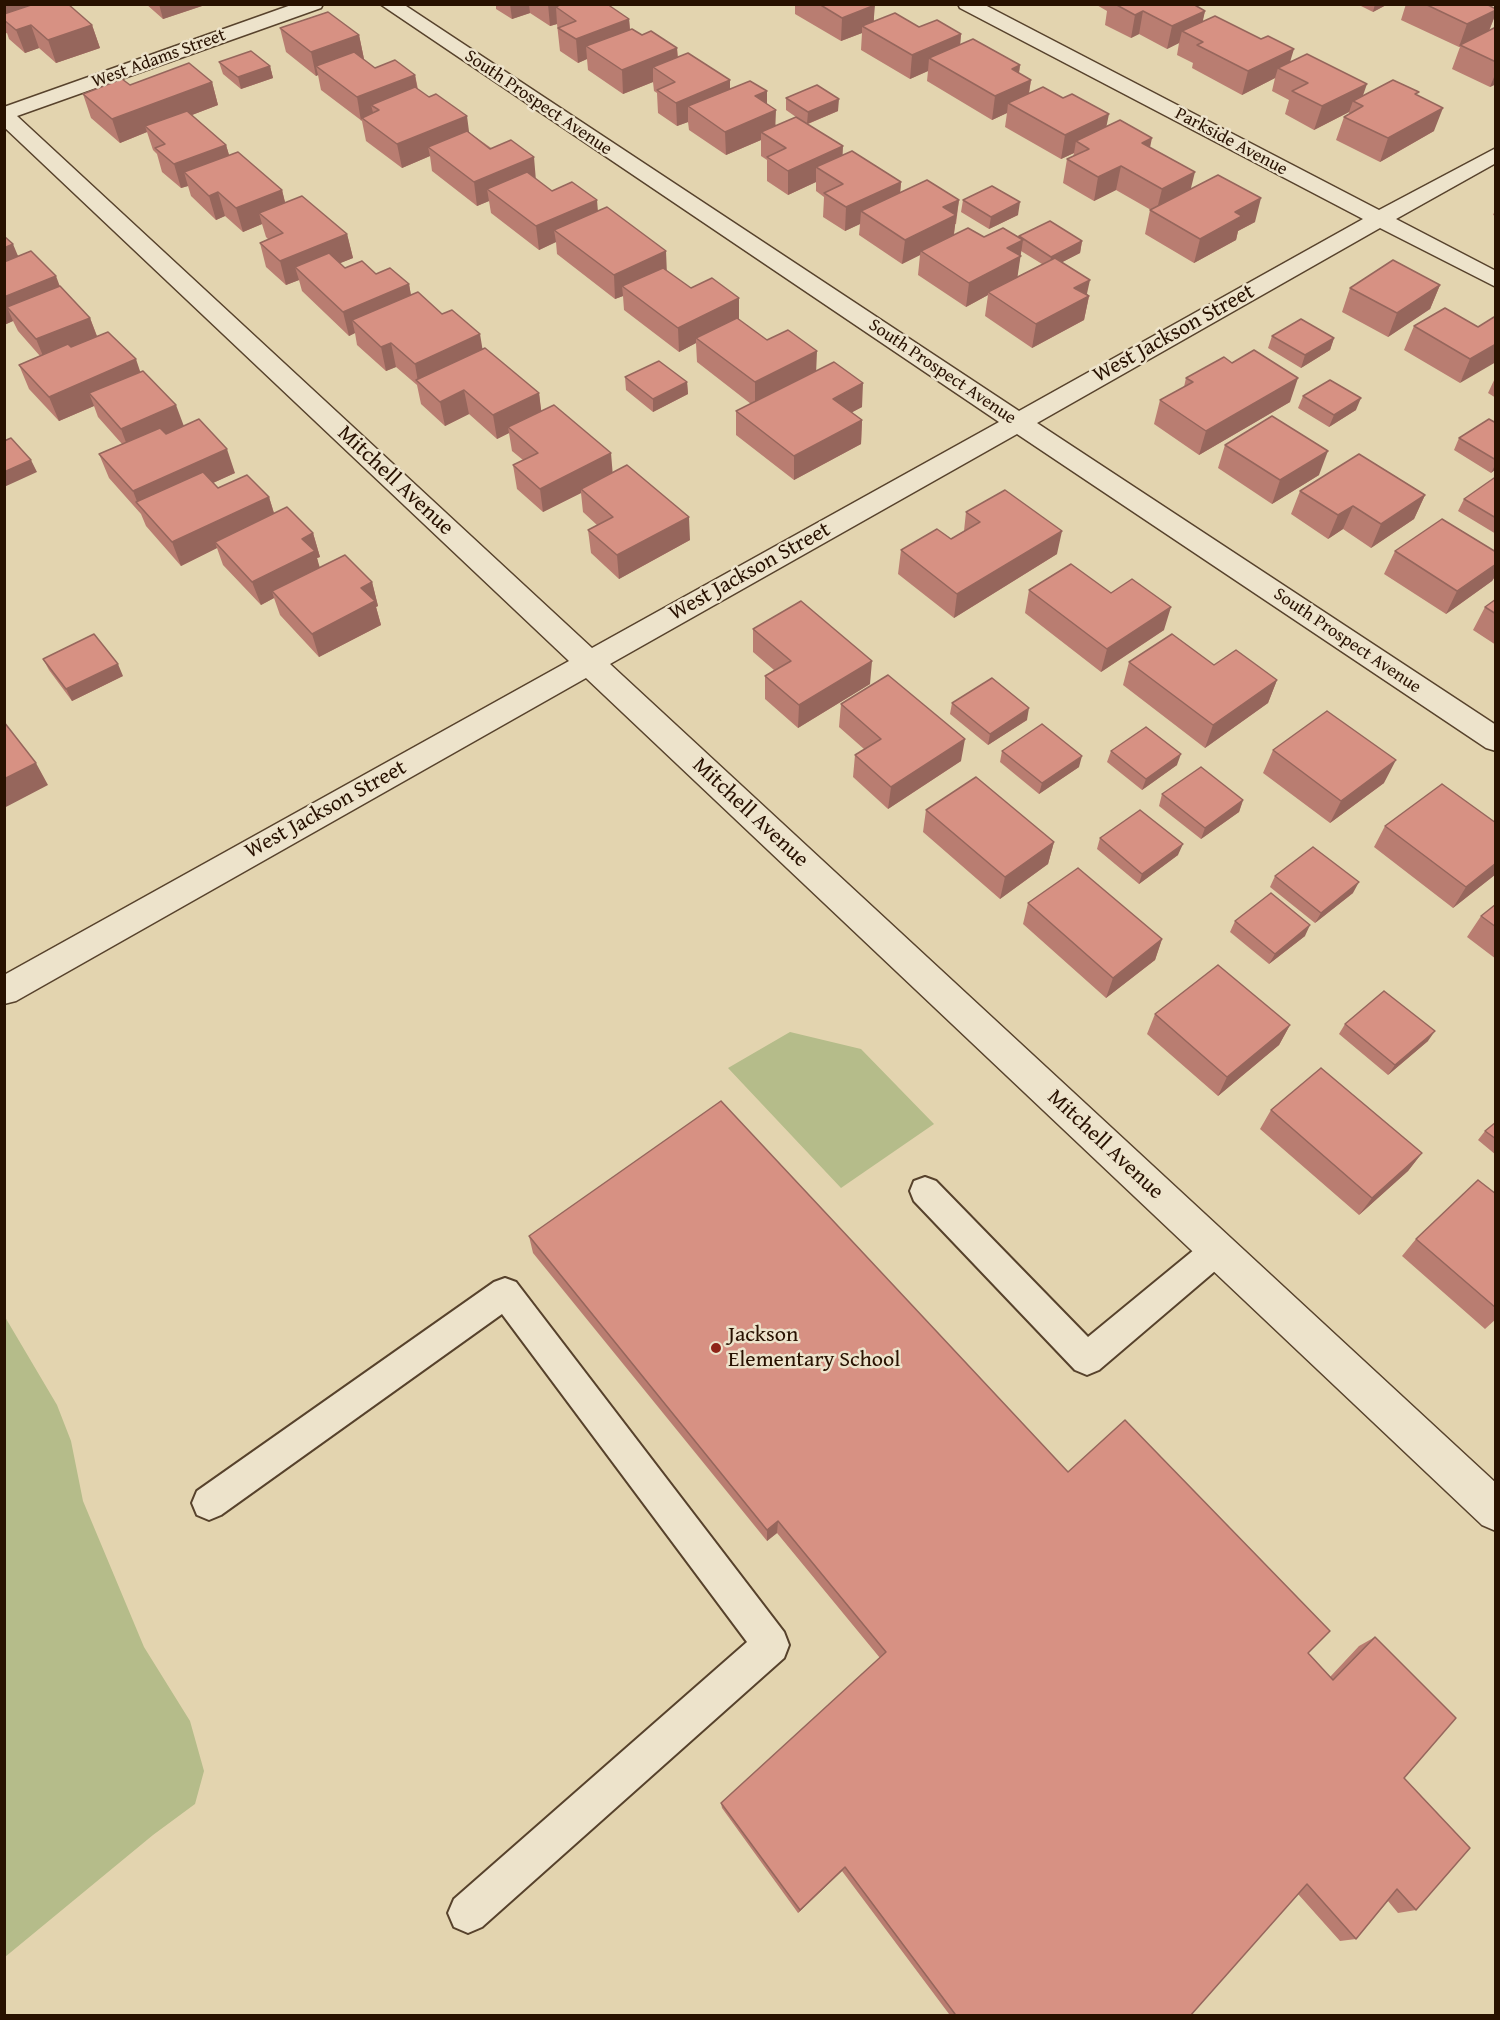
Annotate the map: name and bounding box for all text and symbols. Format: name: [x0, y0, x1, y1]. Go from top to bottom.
street label: West Adams Street: [89, 25, 229, 93]
street label: South Prospect Avenue: [460, 46, 616, 160]
street label: Parkside Avenue: [1171, 103, 1291, 181]
street label: West Jackson Street: [1089, 279, 1259, 389]
street label: South Prospect Avenue: [864, 315, 1020, 429]
street label: Mitchell Avenue: [332, 421, 458, 541]
street label: West Jackson Street: [665, 517, 835, 627]
street label: South Prospect Avenue: [1269, 584, 1425, 698]
street label: Mitchell Avenue: [687, 753, 813, 873]
street label: West Jackson Street: [241, 755, 411, 865]
street label: Mitchell Avenue: [1042, 1085, 1168, 1205]
place label: Jackson Elementary School: [728, 1322, 900, 1374]
marker: Jackson Elementary School: [709, 1341, 723, 1355]

